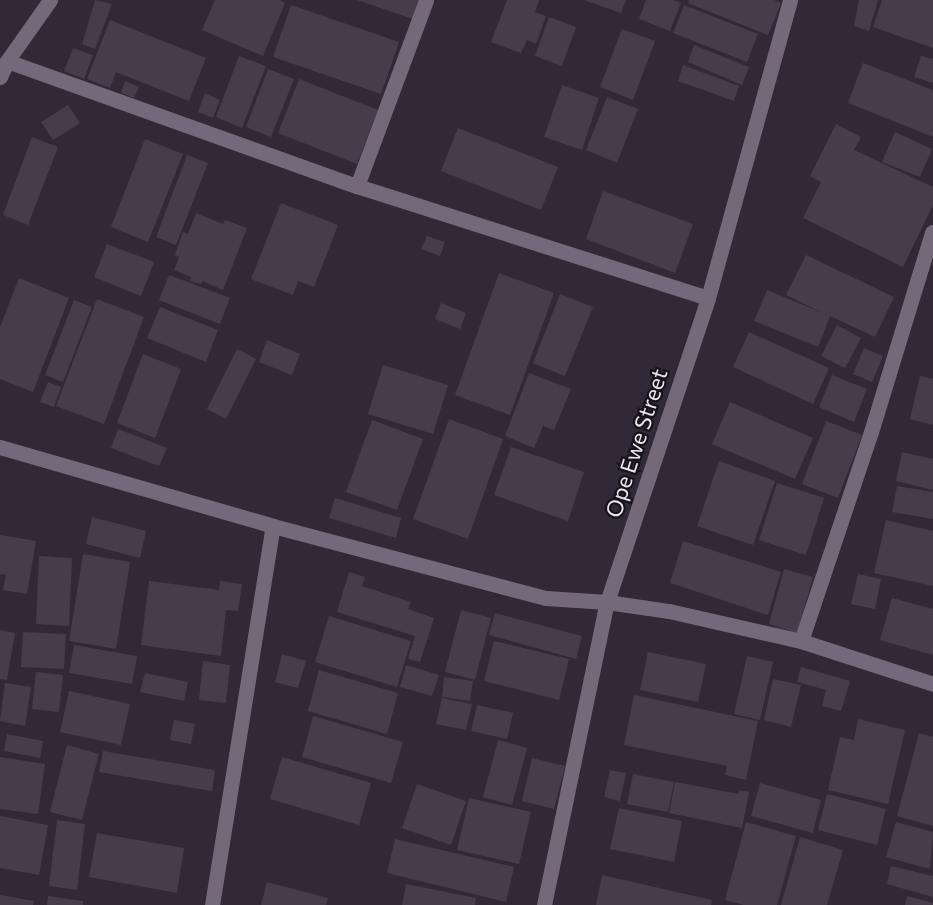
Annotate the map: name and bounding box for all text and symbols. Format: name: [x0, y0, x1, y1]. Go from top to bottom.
street label: Ope Ewe Street: [600, 365, 672, 521]

